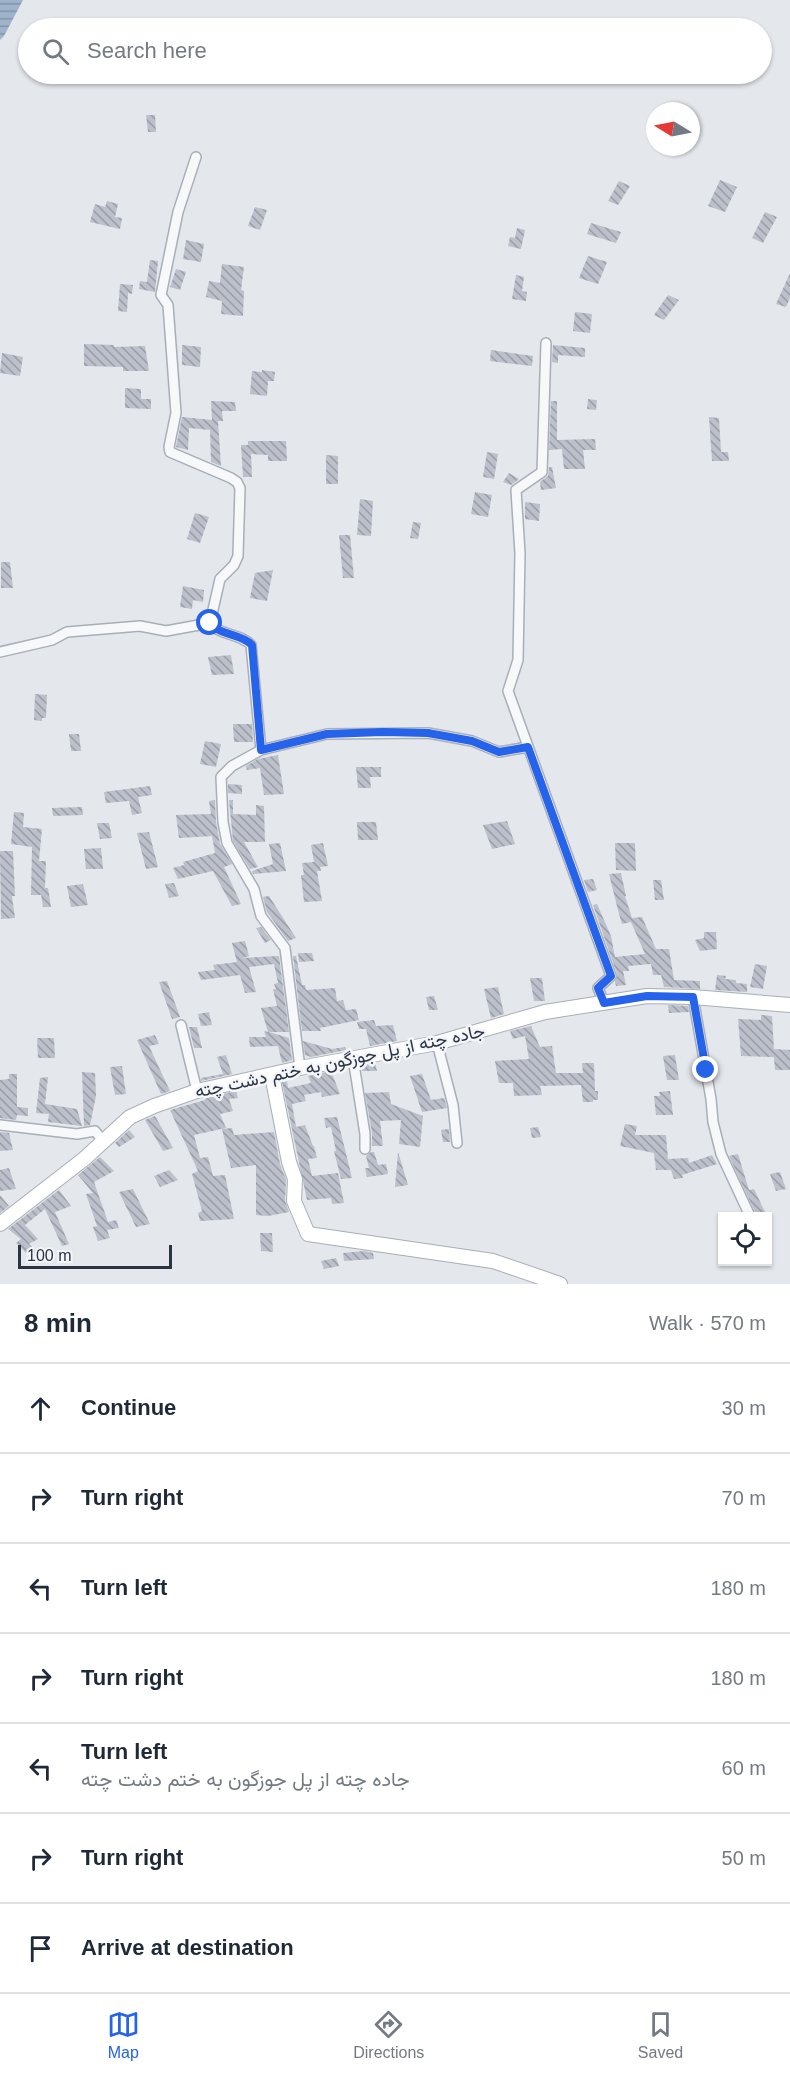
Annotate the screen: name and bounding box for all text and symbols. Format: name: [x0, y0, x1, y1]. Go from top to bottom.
search box: [18, 18, 772, 84]
icon: search: [39, 35, 72, 68]
text: Search here: [87, 38, 207, 63]
north arrow: [646, 102, 700, 156]
route start: [196, 609, 222, 635]
street label: جاده چته از پل جوزگون به ختم دشت چته: [193, 1020, 487, 1103]
route end: [692, 1056, 718, 1082]
map controls: [718, 1212, 772, 1266]
button: locate: [718, 1212, 772, 1266]
scale bar: [18, 1242, 172, 1270]
text: 100 m: [27, 1247, 71, 1264]
text: 8 min: [24, 1308, 92, 1338]
text: Walk · 570 m: [649, 1312, 766, 1334]
icon: ahead: [24, 1392, 57, 1425]
text: Continue: [81, 1395, 176, 1420]
text: 30 m: [722, 1397, 766, 1419]
icon: right: [24, 1482, 57, 1515]
text: Turn right: [81, 1485, 183, 1510]
text: 70 m: [722, 1487, 766, 1509]
icon: left: [24, 1572, 57, 1605]
text: Turn left: [81, 1575, 167, 1600]
text: 180 m: [710, 1577, 766, 1599]
icon: right: [24, 1662, 57, 1695]
text: Turn right: [81, 1665, 183, 1690]
text: 180 m: [710, 1667, 766, 1689]
text: Turn left: [81, 1739, 167, 1764]
icon: left: [24, 1752, 57, 1785]
text: 60 m: [722, 1757, 766, 1779]
text: جاده چته از پل جوزگون به ختم دشت چته: [81, 1768, 410, 1790]
icon: right: [24, 1842, 57, 1875]
text: Turn right: [81, 1845, 183, 1870]
text: 50 m: [722, 1847, 766, 1869]
icon: arrive: [24, 1932, 57, 1965]
text: Arrive at destination: [81, 1935, 294, 1960]
tab: Map: [107, 2008, 140, 2062]
tab: Directions: [353, 2008, 424, 2062]
tab: Saved: [638, 2008, 683, 2062]

